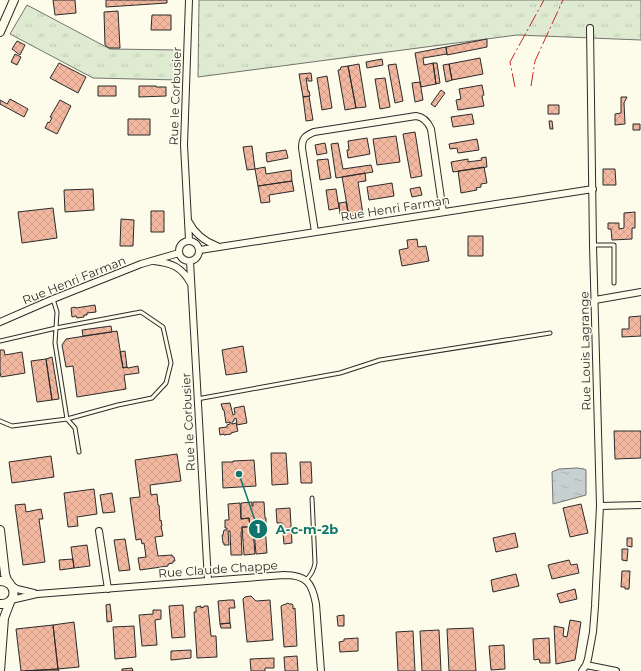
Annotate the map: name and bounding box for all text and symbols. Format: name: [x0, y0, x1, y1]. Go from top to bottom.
street label: Rue le Corbusier: [166, 46, 184, 146]
street label: Rue Henri Farman: [339, 192, 451, 224]
street label: Rue Henri Farman: [20, 252, 128, 308]
street label: Rue Louis Lagrange: [576, 291, 594, 411]
street label: Rue le Corbusier: [178, 372, 198, 472]
callout: A-c-m-2b: [248, 517, 347, 542]
text: 1: [256, 521, 260, 536]
text: A-c-m-2b: [275, 521, 338, 537]
street label: Rue Claude Chappe: [158, 557, 278, 581]

